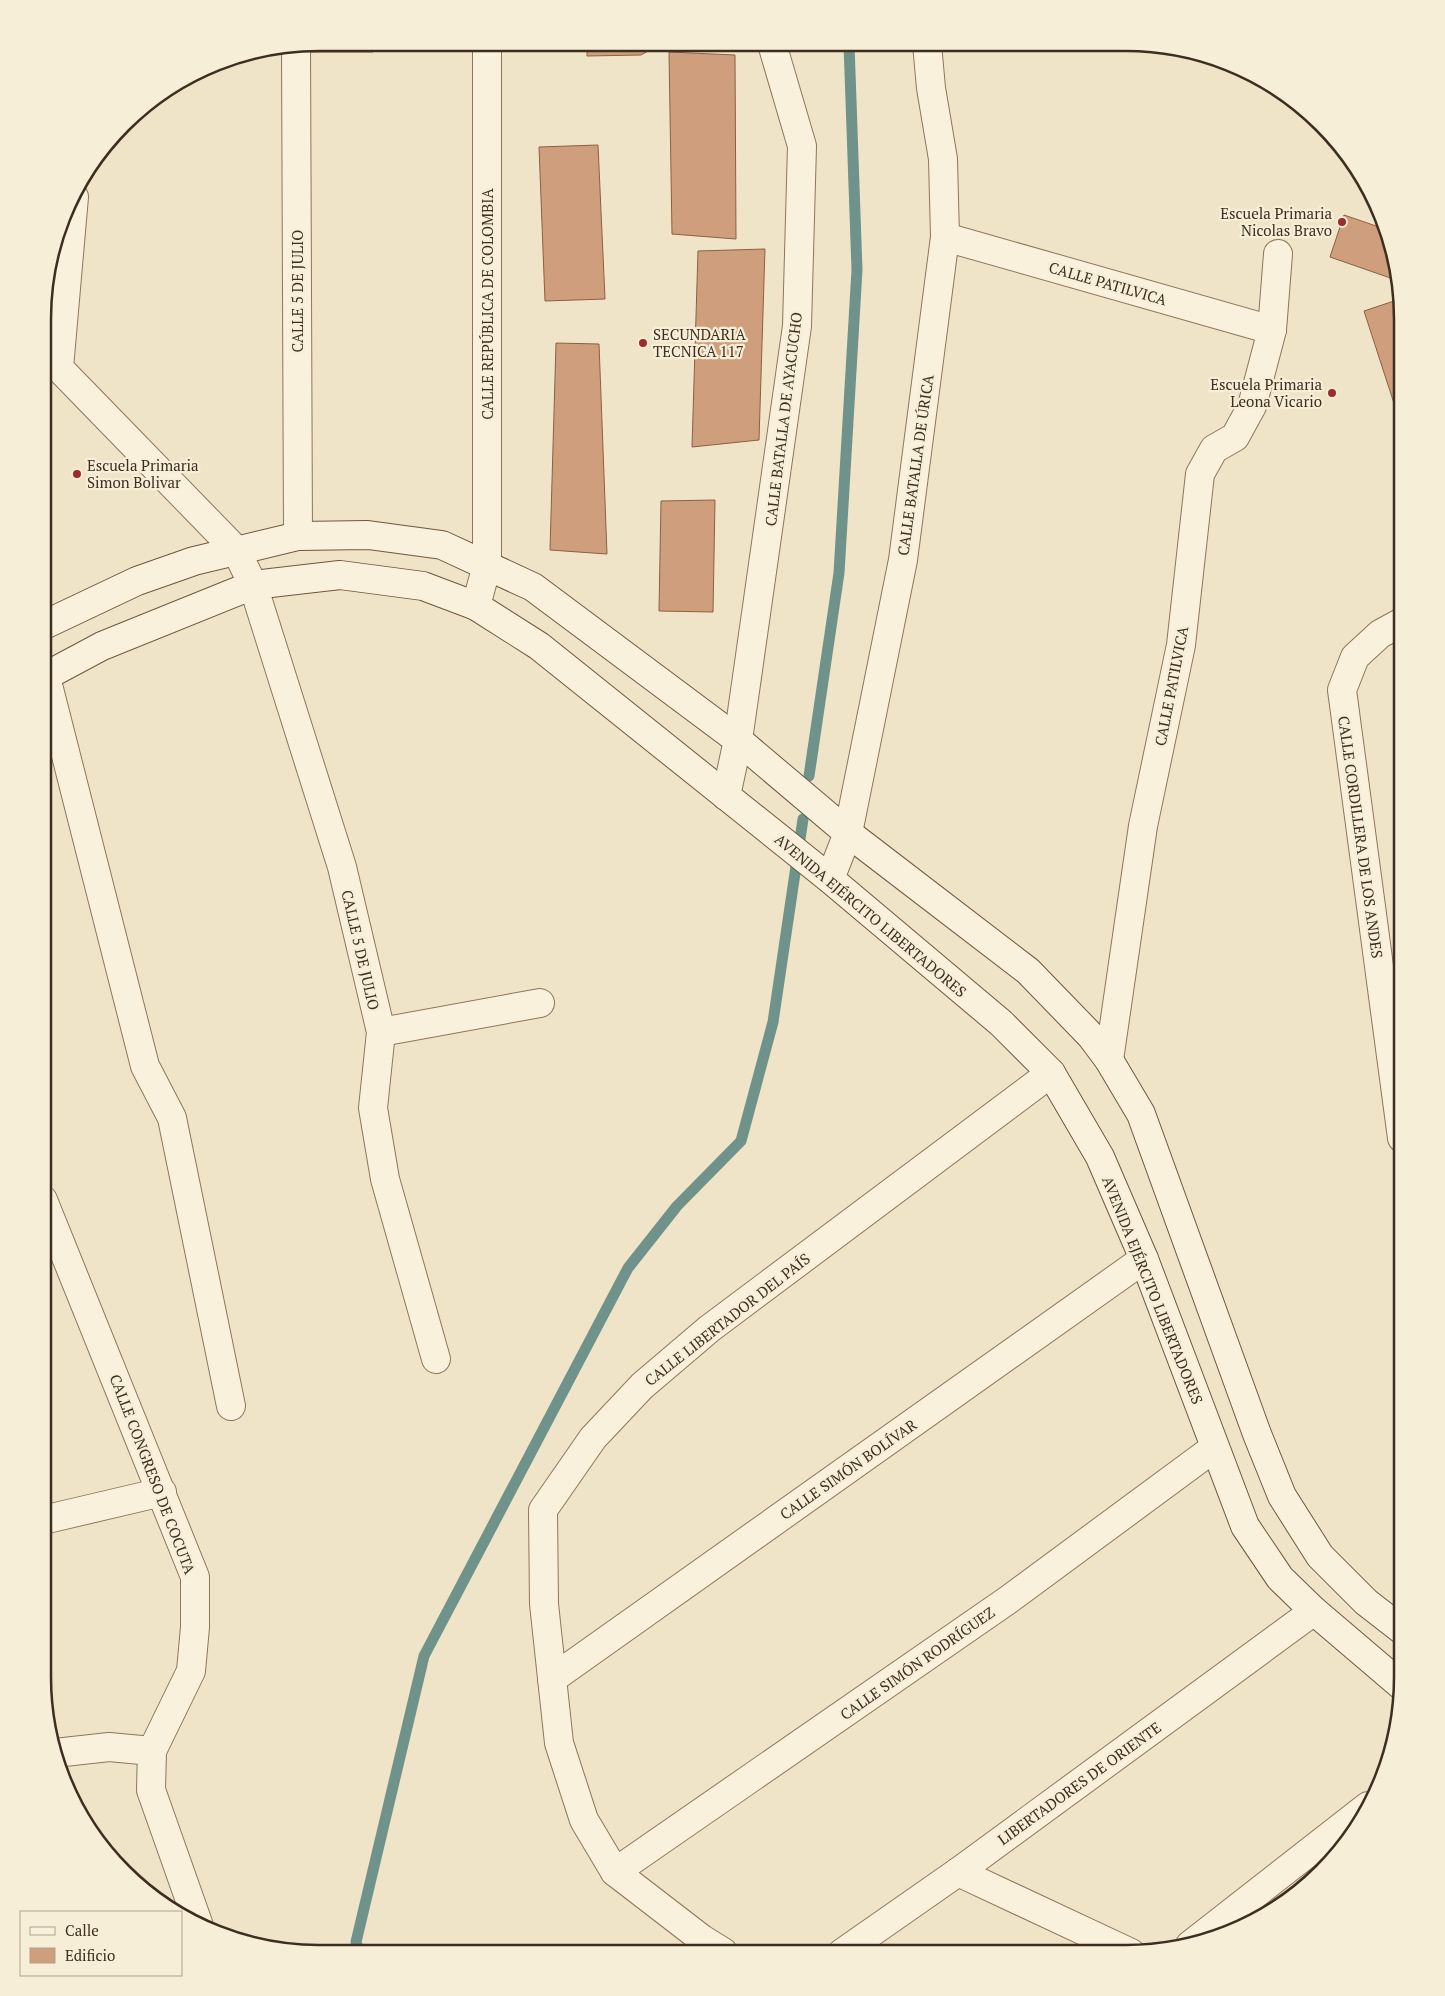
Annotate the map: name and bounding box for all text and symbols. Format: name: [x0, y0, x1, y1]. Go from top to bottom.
street label: CALLE REPÚBLICA DE COLOMBIA: [477, 188, 497, 420]
place label: Escuela Primaria Nicolas Bravo: [1220, 203, 1332, 240]
marker: Escuela Primaria Nicolas Bravo: [1336, 216, 1348, 228]
street label: CALLE 5 DE JULIO: [287, 230, 307, 352]
street label: CALLE PATILVICA: [1047, 257, 1170, 310]
street label: CALLE BATALLA DE AYACUCHO: [760, 311, 806, 527]
place label: SECUNDARIA TECNICA 117: [653, 324, 746, 361]
marker: SECUNDARIA TECNICA 117: [637, 337, 649, 349]
street label: CALLE BATALLA DE ÚRICA: [892, 373, 938, 557]
place label: Escuela Primaria Leona Vicario: [1210, 374, 1322, 411]
marker: Escuela Primaria Leona Vicario: [1326, 387, 1338, 399]
place label: Escuela Primaria Simon Bolivar: [87, 455, 199, 492]
marker: Escuela Primaria Simon Bolivar: [71, 468, 83, 480]
street label: CALLE PATILVICA: [1150, 624, 1193, 748]
street label: CALLE CORDILLERA DE LOS ANDES: [1334, 715, 1388, 959]
street label: AVENIDA EJÉRCITO LIBERTADORES: [771, 829, 971, 1001]
street label: CALLE 5 DE JULIO: [337, 888, 385, 1012]
street label: AVENIDA EJÉRCITO LIBERTADORES: [1098, 1173, 1208, 1407]
street label: CALLE LIBERTADOR DEL PAÍS: [640, 1248, 814, 1390]
street label: CALLE CONGRESO DE COCUTA: [106, 1371, 201, 1578]
street label: CALLE SIMÓN BOLÍVAR: [776, 1414, 921, 1524]
street label: CALLE SIMÓN RODRÍGUEZ: [836, 1602, 998, 1724]
street label: LIBERTADORES DE ORIENTE: [993, 1717, 1165, 1849]
legend: [20, 1911, 182, 1976]
text: Calle: [65, 1920, 99, 1940]
text: Edificio: [65, 1945, 115, 1965]

